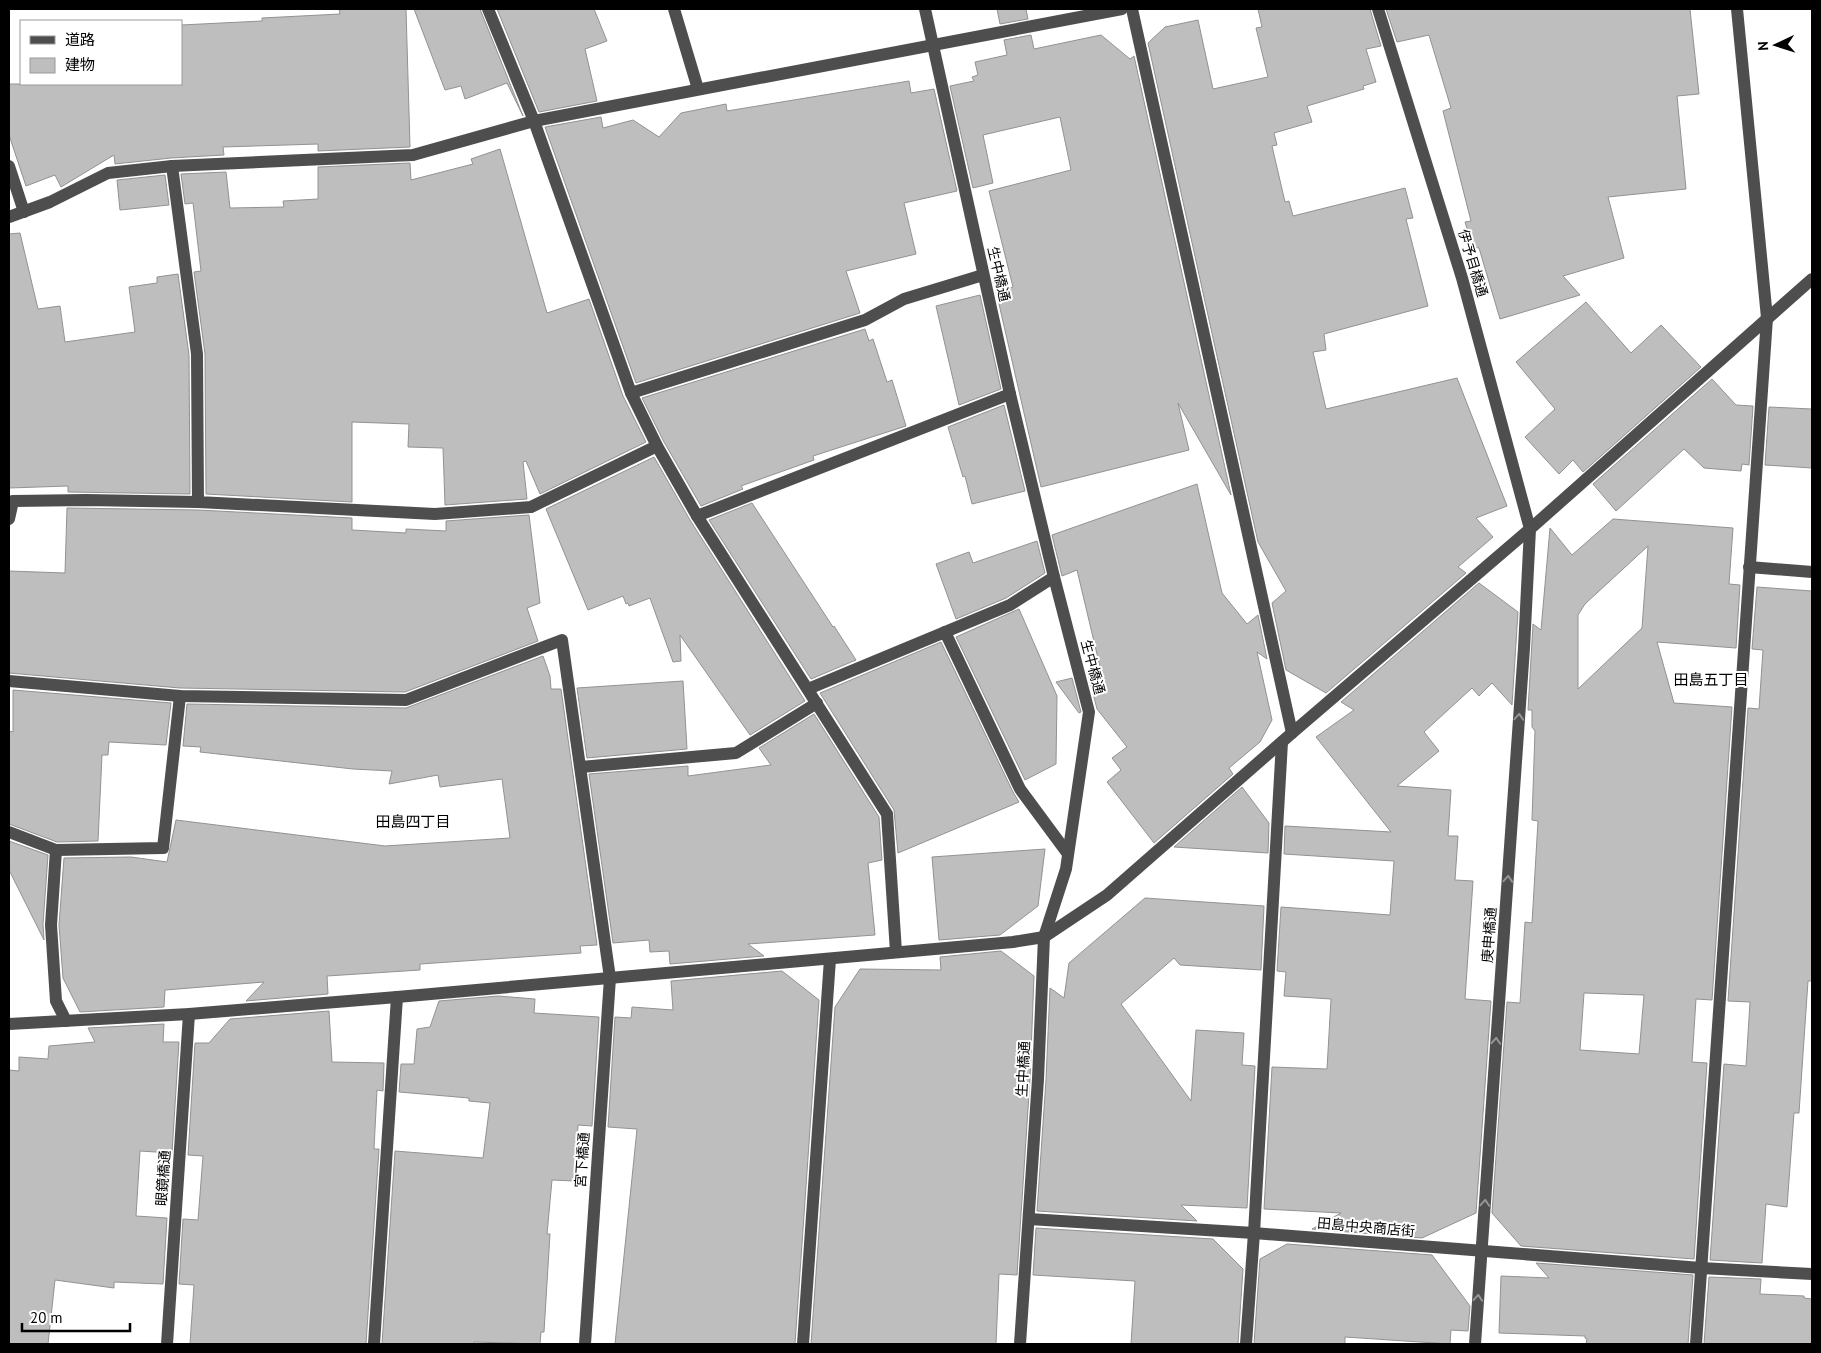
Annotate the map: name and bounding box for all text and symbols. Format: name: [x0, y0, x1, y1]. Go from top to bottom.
legend: [20, 20, 182, 85]
north arrow: [1751, 20, 1801, 70]
text: 道路: [65, 30, 95, 49]
text: N: [1754, 41, 1772, 51]
text: 建物: [65, 55, 95, 74]
street label: 伊予目橋通: [1454, 227, 1492, 299]
street label: 生中橋通: [984, 245, 1014, 303]
street label: 生中橋通: [1077, 638, 1109, 696]
district label: 田島五丁目: [1673, 670, 1749, 689]
one-way arrow: [1514, 712, 1525, 720]
district label: 田島四丁目: [375, 812, 451, 831]
one-way arrow: [1502, 874, 1513, 882]
street label: 庚申橋通: [1478, 906, 1500, 964]
one-way arrow: [1491, 1037, 1502, 1045]
street label: 生中橋通: [1013, 1041, 1033, 1097]
street label: 宮下橋通: [571, 1131, 593, 1189]
street label: 眼鏡橋通: [152, 1149, 174, 1207]
one-way arrow: [1479, 1199, 1490, 1207]
street label: 田島中央商店街: [1316, 1214, 1416, 1240]
one-way arrow: [1473, 1294, 1484, 1302]
scale bar: [22, 1300, 130, 1332]
text: 20 m: [30, 1308, 63, 1327]

